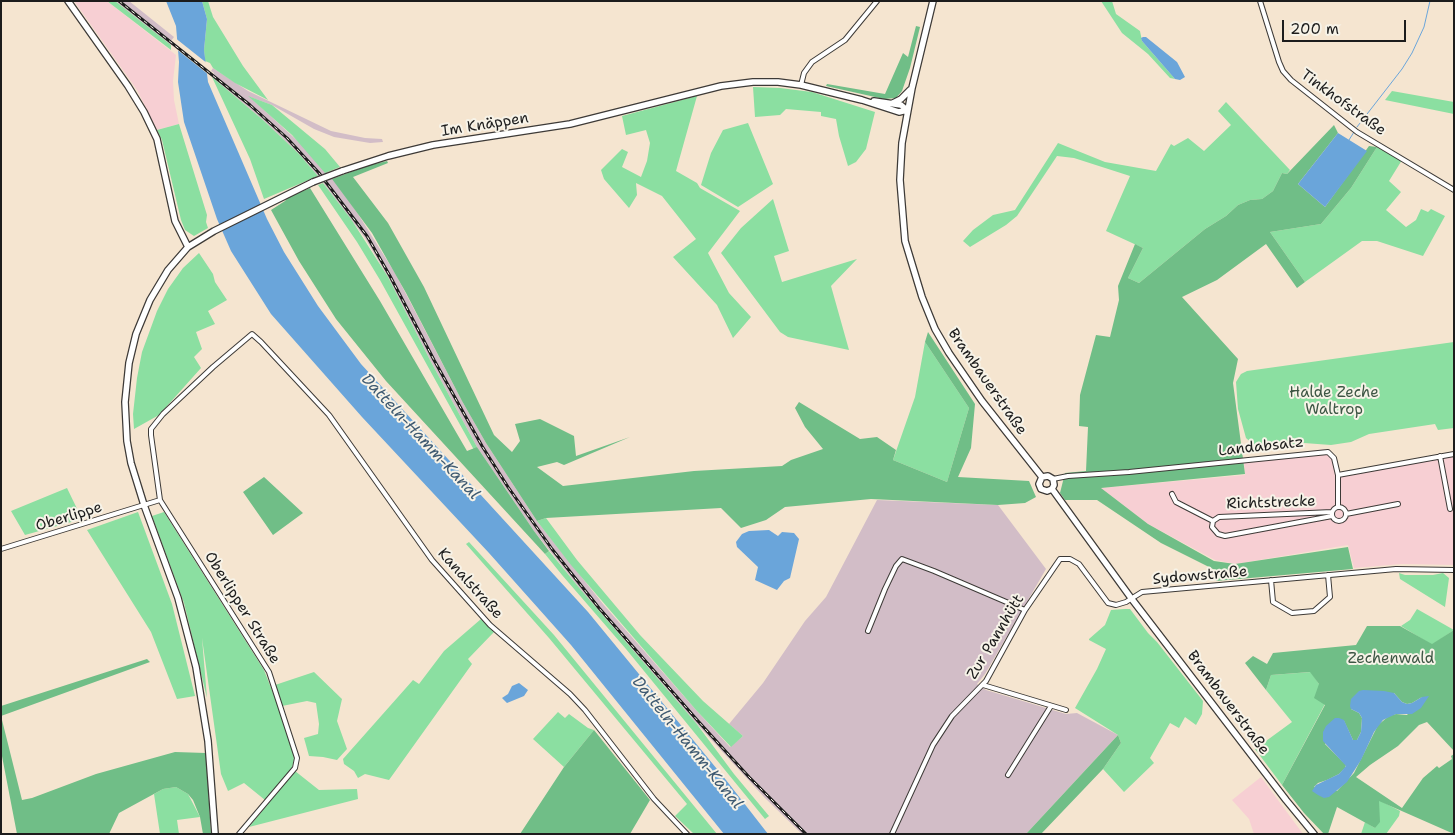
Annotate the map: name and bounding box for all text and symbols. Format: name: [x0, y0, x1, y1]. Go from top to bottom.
scale bar: [1285, 10, 1409, 42]
text: 200 m: [1290, 19, 1339, 39]
street label: Tinkhofstraße: [1297, 66, 1389, 140]
street label: Im Knäppen: [440, 109, 530, 141]
street label: Brambauerstraße: [944, 325, 1030, 439]
water label: Datteln-Hamm-Kanal: [357, 370, 483, 504]
park label: Halde Zeche Waltrop: [1289, 384, 1379, 419]
street label: Landabsatz: [1217, 434, 1305, 460]
street label: Richtstrecke: [1226, 492, 1316, 514]
street label: Oberlippe: [34, 498, 104, 536]
street label: Kanalstraße: [434, 545, 506, 623]
street label: Oberlipper Straße: [200, 549, 284, 667]
street label: Sydowstraße: [1152, 563, 1248, 589]
street label: Zur Pannhütt: [964, 591, 1028, 683]
street label: Brambauerstraße: [1183, 647, 1273, 759]
park label: Zechenwald: [1348, 650, 1434, 668]
water label: Datteln-Hamm-Kanal: [628, 673, 746, 813]

